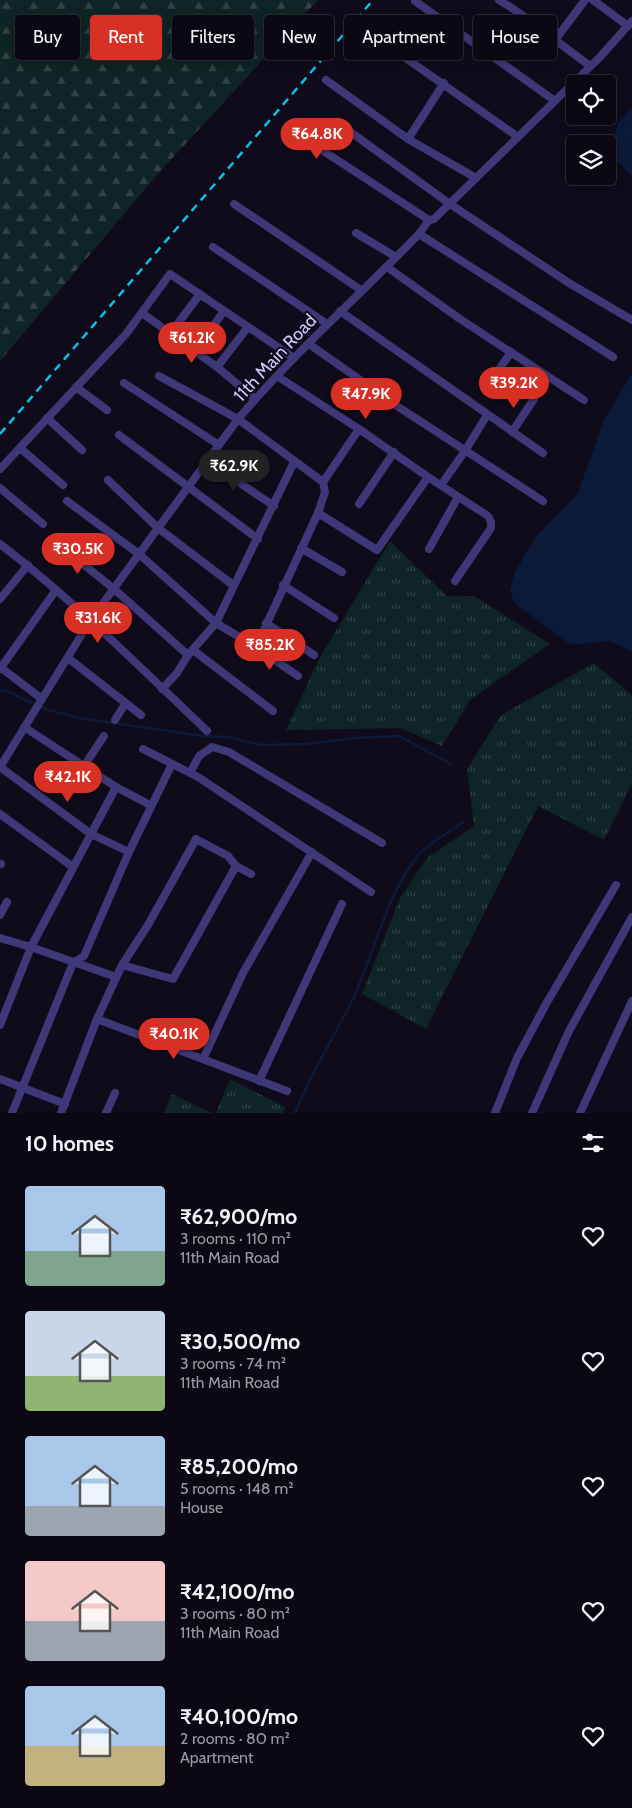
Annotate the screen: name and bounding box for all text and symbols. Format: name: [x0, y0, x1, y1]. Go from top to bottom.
chip: Buy: [15, 15, 80, 60]
chip: Rent: [90, 15, 162, 60]
chip: Filters: [172, 15, 254, 60]
chip: New: [264, 15, 334, 60]
chip: Apartment: [344, 15, 463, 60]
chip: House: [473, 15, 557, 60]
map controls: [566, 75, 616, 185]
button: locate: [566, 75, 616, 125]
pin: ₹64.8K: [276, 118, 358, 160]
text: ₹64.8K: [292, 124, 342, 143]
button: layers: [566, 135, 616, 185]
street label: 11th Main Road: [229, 310, 321, 406]
pin: ₹61.2K: [151, 322, 233, 364]
text: ₹61.2K: [169, 328, 215, 347]
pin: ₹39.2K: [473, 366, 555, 409]
text: ₹39.2K: [490, 373, 538, 392]
pin: ₹47.9K: [325, 378, 407, 420]
text: ₹47.9K: [342, 384, 390, 403]
pin: ₹62.9K: [193, 450, 275, 492]
text: ₹62.9K: [210, 456, 258, 475]
pin: ₹30.5K: [37, 532, 119, 575]
text: ₹30.5K: [53, 539, 103, 558]
pin: ₹31.6K: [57, 602, 139, 644]
text: ₹31.6K: [75, 608, 121, 627]
pin: ₹85.2K: [229, 628, 311, 671]
text: ₹85.2K: [245, 635, 295, 654]
pin: ₹42.1K: [27, 760, 109, 803]
text: ₹42.1K: [45, 767, 91, 786]
pin: ₹40.1K: [133, 1018, 215, 1060]
text: ₹40.1K: [150, 1024, 198, 1043]
icon: filters: [579, 1129, 607, 1157]
text: 10 homes: [25, 1131, 114, 1156]
text: ₹62,900/mo: [180, 1204, 297, 1229]
icon: home: [65, 1206, 125, 1266]
icon: heart: [579, 1222, 607, 1250]
text: 3 rooms · 110 m²: [180, 1229, 291, 1248]
text: 11th Main Road: [180, 1248, 279, 1267]
text: ₹30,500/mo: [180, 1329, 300, 1354]
icon: home: [65, 1331, 125, 1391]
icon: heart: [579, 1347, 607, 1375]
text: 3 rooms · 74 m²: [180, 1354, 286, 1373]
text: 11th Main Road: [180, 1373, 279, 1392]
text: ₹85,200/mo: [180, 1454, 298, 1479]
icon: home: [65, 1456, 125, 1516]
icon: heart: [579, 1472, 607, 1500]
text: 5 rooms · 148 m²: [180, 1479, 293, 1498]
text: House: [180, 1498, 223, 1517]
text: ₹42,100/mo: [180, 1579, 294, 1604]
icon: home: [65, 1581, 125, 1641]
icon: heart: [579, 1597, 607, 1625]
text: 3 rooms · 80 m²: [180, 1604, 290, 1623]
text: 11th Main Road: [180, 1623, 279, 1642]
text: ₹40,100/mo: [180, 1704, 298, 1729]
icon: home: [65, 1706, 125, 1766]
icon: heart: [579, 1722, 607, 1750]
text: 2 rooms · 80 m²: [180, 1729, 290, 1748]
text: Apartment: [180, 1748, 253, 1767]

